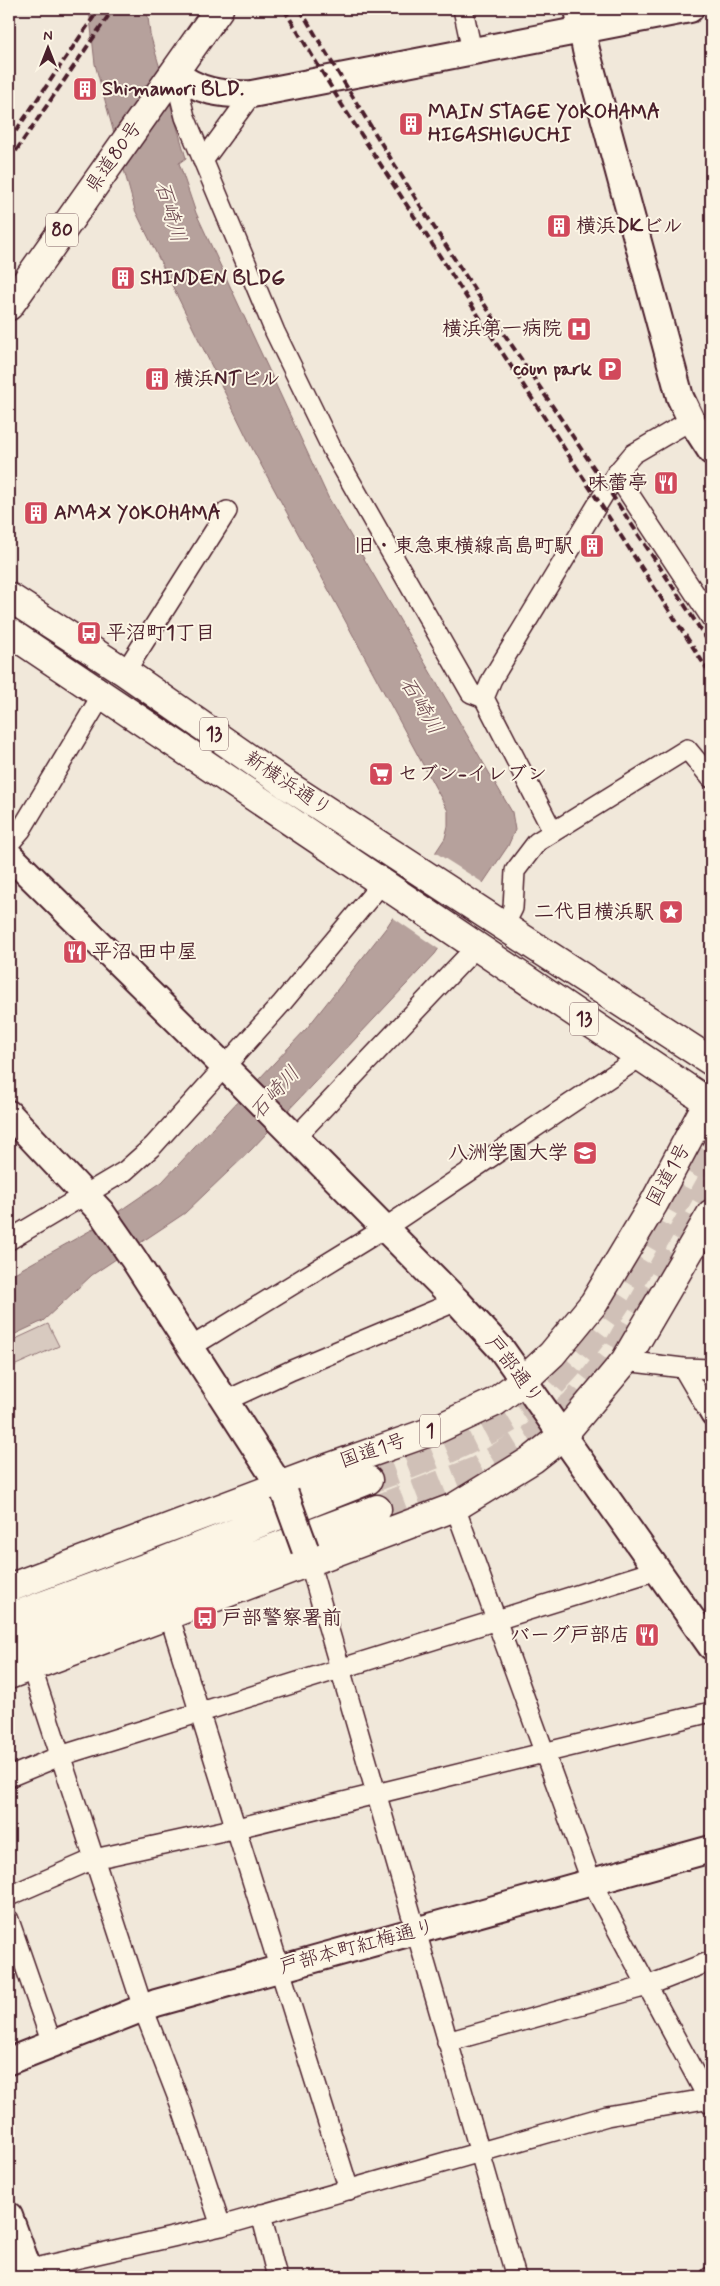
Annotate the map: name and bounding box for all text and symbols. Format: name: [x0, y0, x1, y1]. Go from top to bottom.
north arrow: [22, 22, 72, 72]
text: N: [43, 27, 53, 45]
building icon: Shimamori BLD.: [72, 76, 98, 102]
place label: Shimamori BLD.: [102, 76, 244, 103]
place label: MAIN STAGE YOKOHAMA HIGASHIGUCHI: [428, 99, 660, 149]
building icon: MAIN STAGE YOKOHAMA HIGASHIGUCHI: [398, 111, 424, 137]
street label: 県道80号: [79, 115, 149, 199]
water label: 石崎川: [148, 178, 192, 246]
building icon: 横浜DKビル: [546, 213, 572, 239]
place label: 横浜DKビル: [576, 213, 683, 240]
road number: 80: [46, 214, 78, 246]
building icon: SHINDEN BLDG: [110, 265, 136, 291]
place label: SHINDEN BLDG: [140, 265, 285, 292]
place label: 横浜第一病院: [442, 316, 562, 343]
hospital icon: 横浜第一病院: [566, 316, 592, 342]
place label: coun park: [513, 356, 593, 383]
parking icon: coun park: [597, 356, 623, 382]
building icon: 横浜NTビル: [144, 366, 170, 392]
place label: 横浜NTビル: [174, 366, 281, 393]
place label: 味蕾亭: [588, 470, 648, 497]
restaurant icon: 味蕾亭: [653, 470, 679, 496]
building icon: AMAX YOKOHAMA: [23, 500, 49, 526]
place label: AMAX YOKOHAMA: [54, 500, 221, 527]
place label: 旧・東急東横線高島町駅: [354, 533, 574, 560]
building icon: 旧・東急東横線高島町駅: [579, 533, 605, 559]
bus stop icon: 平沼町1丁目: [76, 620, 102, 646]
place label: 平沼町1丁目: [106, 620, 215, 647]
water label: 石崎川: [393, 672, 449, 740]
road number: 13: [200, 718, 228, 751]
street label: 新横浜通り: [239, 745, 337, 823]
supermarket icon: セブン-イレブン: [368, 761, 394, 787]
place label: セブン-イレブン: [398, 761, 547, 788]
place label: 二代目横浜駅: [534, 899, 654, 926]
place icon: 二代目横浜駅: [658, 899, 684, 925]
restaurant icon: 平沼 田中屋: [62, 939, 88, 965]
place label: 平沼 田中屋: [92, 939, 197, 966]
road number: 13: [570, 1002, 598, 1036]
water label: 石崎川: [244, 1060, 306, 1126]
street label: 国道1号: [640, 1138, 698, 1212]
place label: 八洲学園大学: [448, 1140, 568, 1167]
school or university icon: 八洲学園大学: [572, 1140, 598, 1166]
street label: 戸部通り: [479, 1330, 549, 1410]
road number: 1: [420, 1414, 440, 1448]
street label: 国道1号: [336, 1427, 410, 1475]
bus stop icon: 戸部警察署前: [192, 1605, 218, 1631]
place label: 戸部警察署前: [222, 1605, 342, 1632]
place label: バーグ戸部店: [510, 1622, 630, 1649]
restaurant icon: バーグ戸部店: [634, 1622, 660, 1648]
street label: 戸部本町紅梅通り: [276, 1913, 438, 1981]

